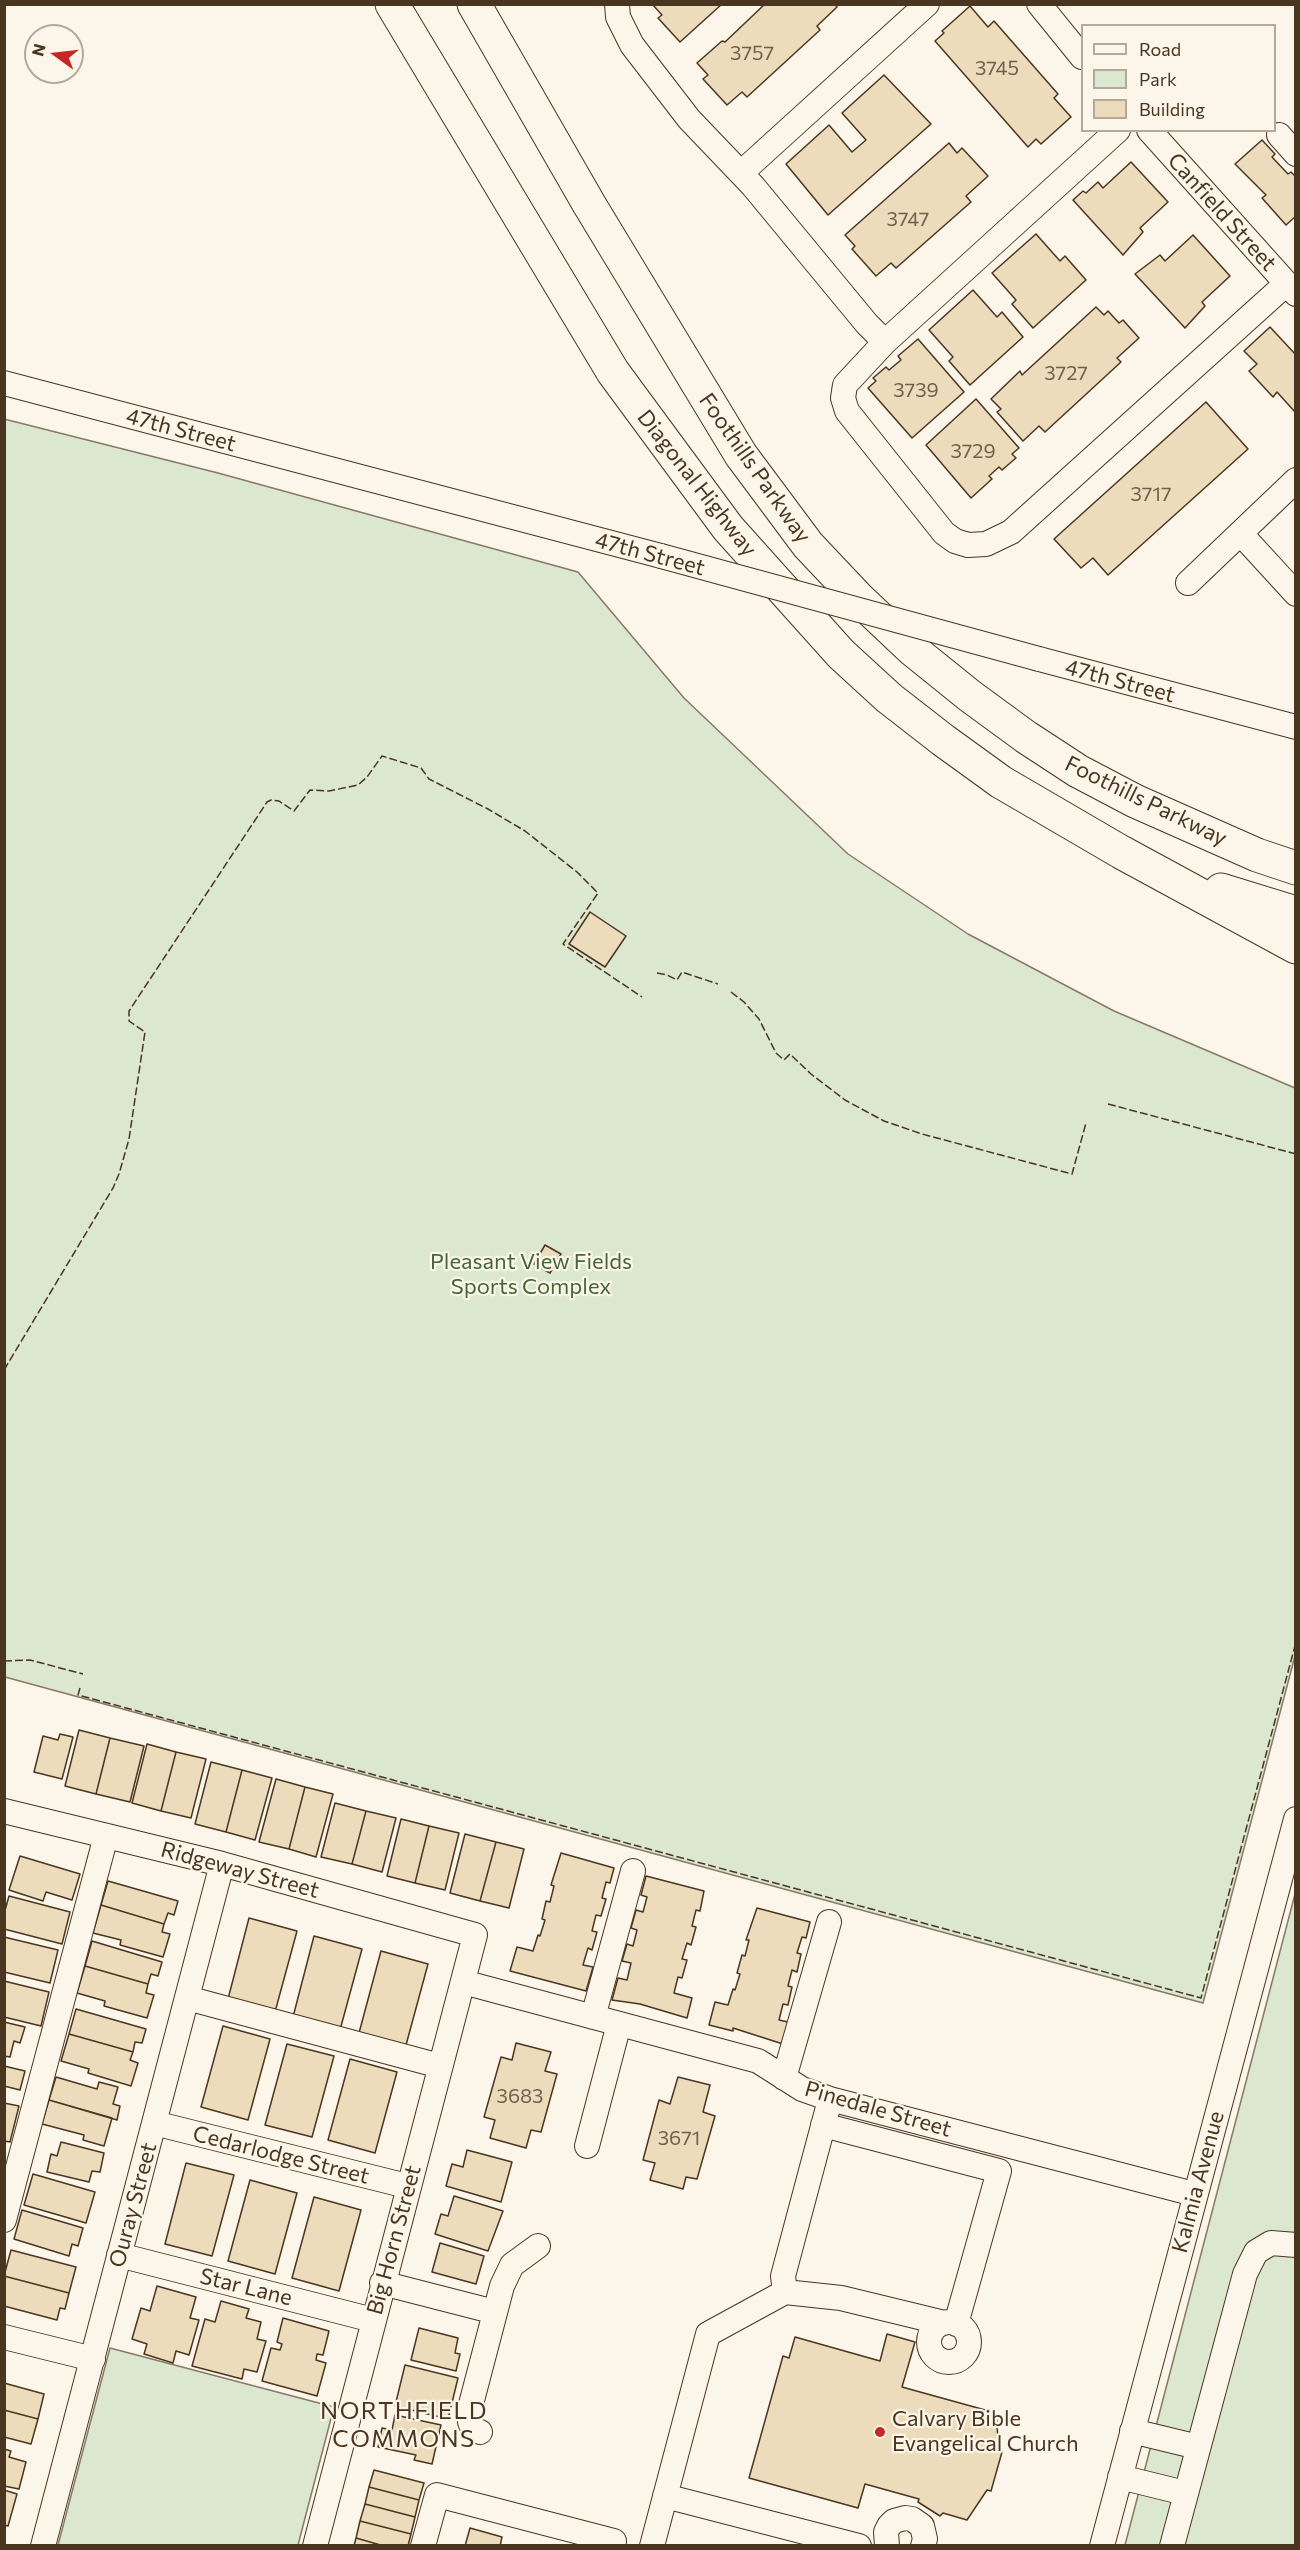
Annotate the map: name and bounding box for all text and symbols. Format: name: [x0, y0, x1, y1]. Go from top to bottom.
north arrow: [24, 24, 84, 84]
legend: [1081, 24, 1276, 132]
text: Road: [1139, 38, 1181, 60]
text: N: [27, 41, 49, 58]
house number: 3757: [730, 41, 774, 65]
house number: 3745: [975, 56, 1019, 80]
text: Park: [1139, 68, 1177, 90]
text: Building: [1139, 98, 1205, 120]
street label: Canfield Street: [1162, 147, 1282, 277]
house number: 3747: [887, 207, 929, 231]
house number: 3727: [1044, 361, 1088, 385]
house number: 3739: [893, 378, 939, 402]
street label: Foothills Parkway: [693, 388, 817, 548]
street label: 47th Street: [123, 403, 239, 457]
street label: Diagonal Highway: [632, 405, 762, 561]
house number: 3729: [950, 439, 996, 463]
house number: 3717: [1131, 482, 1171, 506]
street label: 47th Street: [592, 527, 708, 581]
street label: 47th Street: [1062, 654, 1178, 708]
street label: Foothills Parkway: [1061, 750, 1231, 852]
park label: Pleasant View Fields Sports Complex: [430, 1249, 632, 1300]
street label: Ridgeway Street: [158, 1836, 322, 1904]
street label: Pinedale Street: [802, 2075, 954, 2143]
house number: 3683: [496, 2084, 544, 2108]
street label: Kalmia Avenue: [1166, 2108, 1230, 2256]
street label: Cedarlodge Street: [190, 2120, 372, 2190]
house number: 3671: [658, 2126, 700, 2150]
street label: Ouray Street: [104, 2140, 162, 2270]
street label: Big Horn Street: [361, 2162, 427, 2318]
street label: Star Lane: [197, 2263, 295, 2311]
district label: NORTHFIELD COMMONS: [320, 2397, 488, 2453]
place label: Calvary Bible Evangelical Church: [892, 2406, 1078, 2458]
marker: Calvary Bible Evangelical Church: [873, 2425, 887, 2439]

